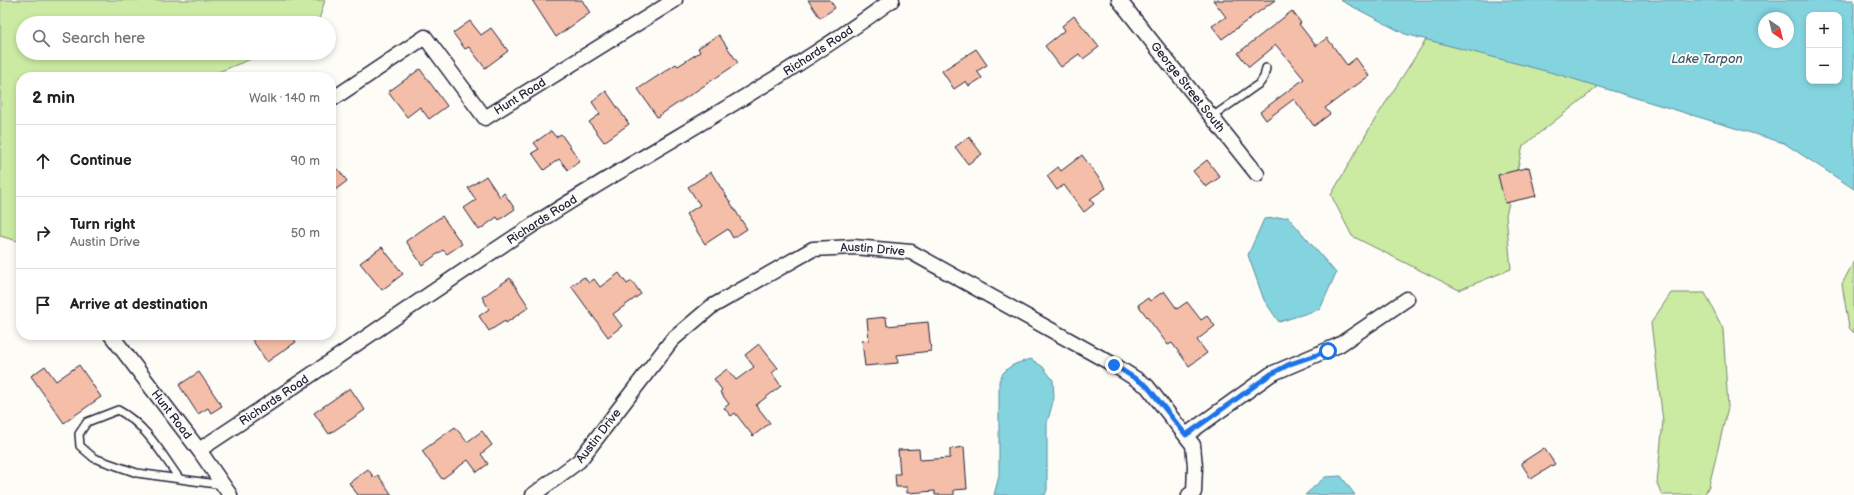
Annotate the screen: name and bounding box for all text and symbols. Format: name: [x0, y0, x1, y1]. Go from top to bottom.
north arrow: [1758, 12, 1794, 48]
map controls: [1806, 12, 1842, 84]
button: +: [1806, 12, 1842, 48]
search box: [16, 16, 336, 60]
street label: Richards Road: [780, 22, 856, 79]
icon: search: [30, 27, 52, 49]
text: Search here: [62, 29, 145, 48]
street label: George Street South: [1148, 39, 1229, 135]
button: −: [1806, 48, 1842, 84]
water label: Lake Tarpon: [1671, 51, 1743, 67]
street label: Hunt Road: [491, 75, 549, 118]
text: 2 min: [32, 88, 75, 108]
text: Walk · 140 m: [249, 90, 320, 106]
icon: ahead: [32, 150, 54, 172]
text: Continue: [70, 151, 132, 170]
text: 90 m: [291, 153, 320, 169]
street label: Richards Road: [504, 192, 580, 248]
text: Turn right: [70, 215, 135, 234]
icon: right: [32, 222, 54, 244]
text: 50 m: [291, 225, 320, 241]
text: Austin Drive: [70, 234, 140, 250]
street label: Austin Drive: [840, 239, 905, 259]
icon: arrive: [32, 294, 54, 316]
text: Arrive at destination: [70, 295, 208, 314]
route start: [1319, 342, 1337, 360]
route end: [1105, 356, 1123, 374]
street label: Richards Road: [236, 371, 312, 429]
street label: Hunt Road: [148, 387, 195, 442]
street label: Austin Drive: [573, 406, 624, 466]

